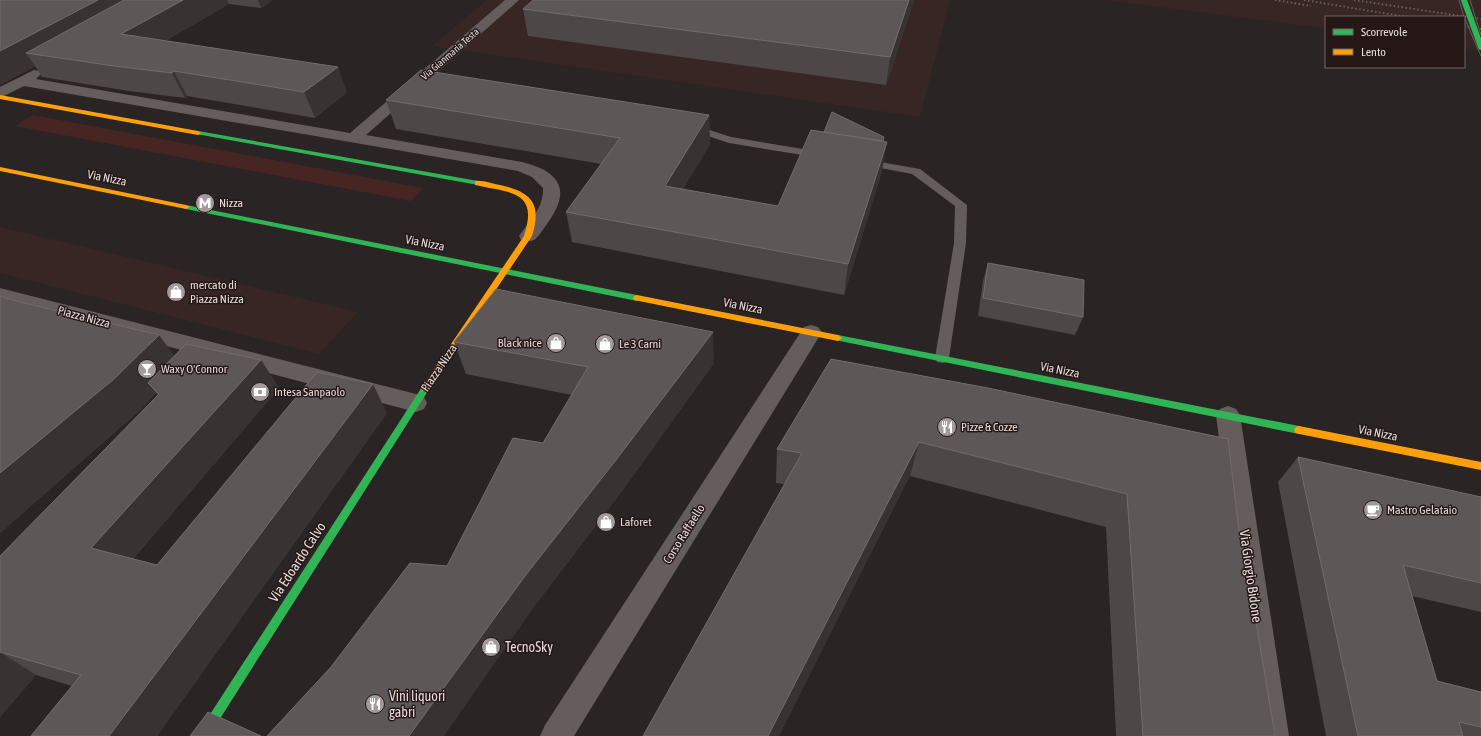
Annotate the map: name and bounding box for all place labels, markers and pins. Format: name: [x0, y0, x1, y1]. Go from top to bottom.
metro station icon: Nizza: [194, 192, 216, 214]
place label: Nizza: [219, 196, 243, 210]
place label: mercato di Piazza Nizza: [190, 278, 244, 306]
shop icon: mercato di Piazza Nizza: [165, 281, 187, 303]
shop icon: Black nice: [545, 332, 567, 354]
shop icon: Le 3 Carni: [594, 333, 616, 355]
place label: Black nice: [498, 336, 542, 350]
place label: Le 3 Carni: [619, 337, 661, 351]
bar icon: Waxy O'Connor: [136, 358, 158, 380]
place label: Waxy O'Connor: [161, 362, 228, 376]
bank icon: Intesa Sanpaolo: [249, 381, 271, 403]
place label: Intesa Sanpaolo: [274, 385, 346, 399]
restaurant icon: Pizze & Cozze: [936, 416, 958, 438]
place label: Pizze & Cozze: [961, 420, 1018, 434]
cafe icon: Mastro Gelataio: [1362, 499, 1384, 521]
place label: Mastro Gelataio: [1387, 503, 1458, 517]
shop icon: Laforet: [595, 511, 617, 533]
place label: Laforet: [620, 515, 652, 529]
shop icon: TecnoSky: [480, 636, 502, 658]
place label: TecnoSky: [505, 639, 553, 655]
place label: Vini liquori gabri: [389, 688, 445, 720]
restaurant icon: Vini liquori gabri: [364, 693, 386, 715]

